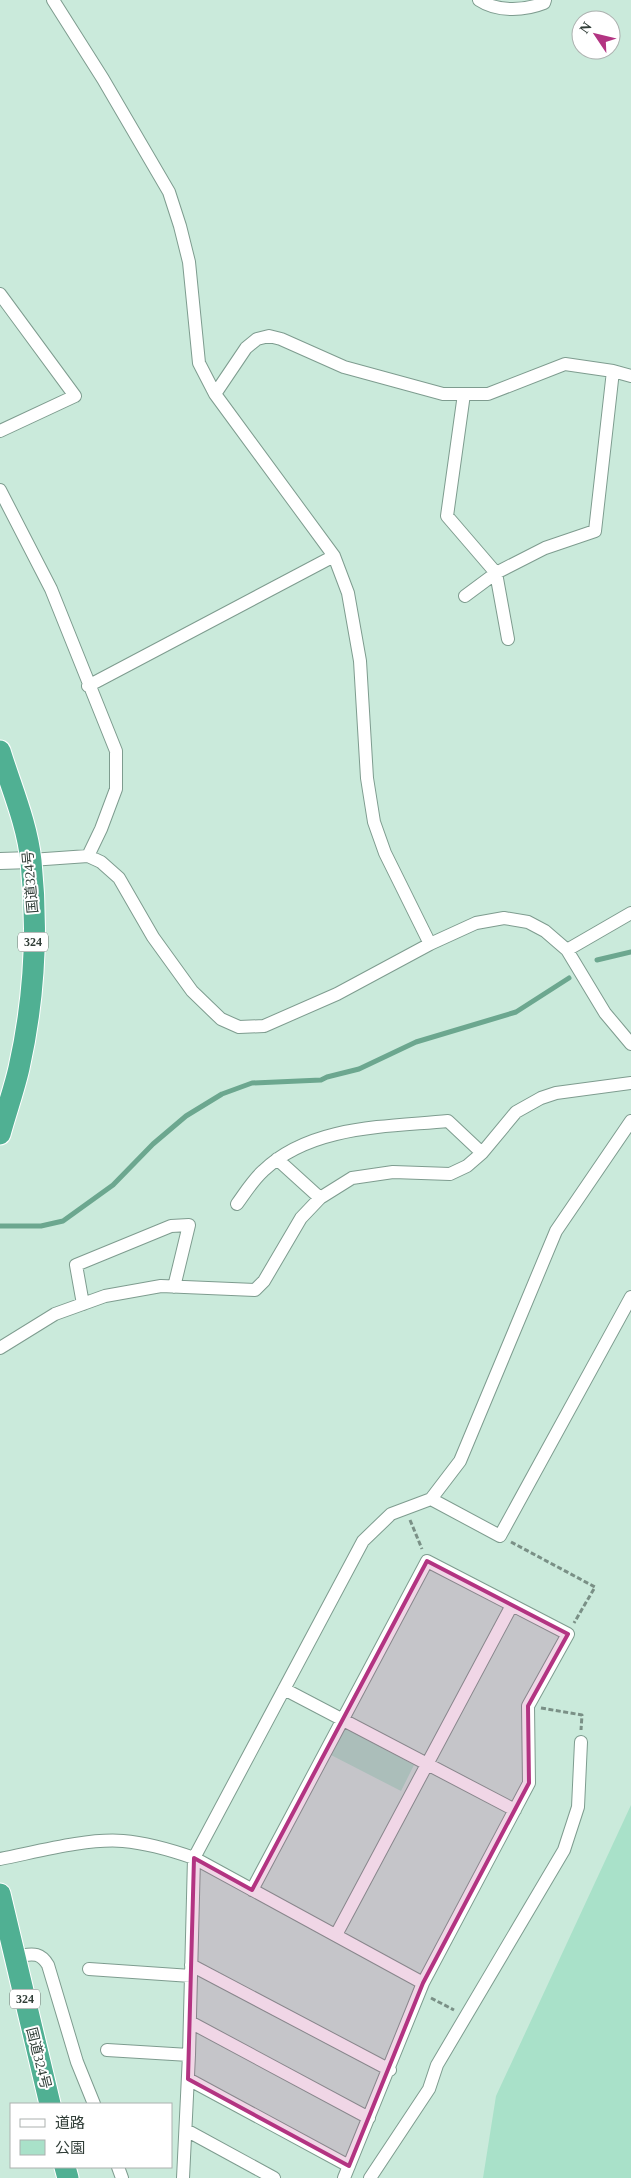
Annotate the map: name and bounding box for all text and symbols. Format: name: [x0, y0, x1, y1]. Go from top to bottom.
north arrow: [571, 10, 621, 60]
text: N: [577, 19, 595, 36]
street label: 国道324号: [20, 850, 41, 914]
road number: 324: [18, 932, 48, 952]
road number: 324: [10, 1990, 40, 2008]
street label: 国道324号: [24, 2026, 53, 2090]
legend: [10, 2103, 172, 2168]
text: 道路: [55, 2115, 85, 2131]
text: 公園: [55, 2140, 85, 2156]

